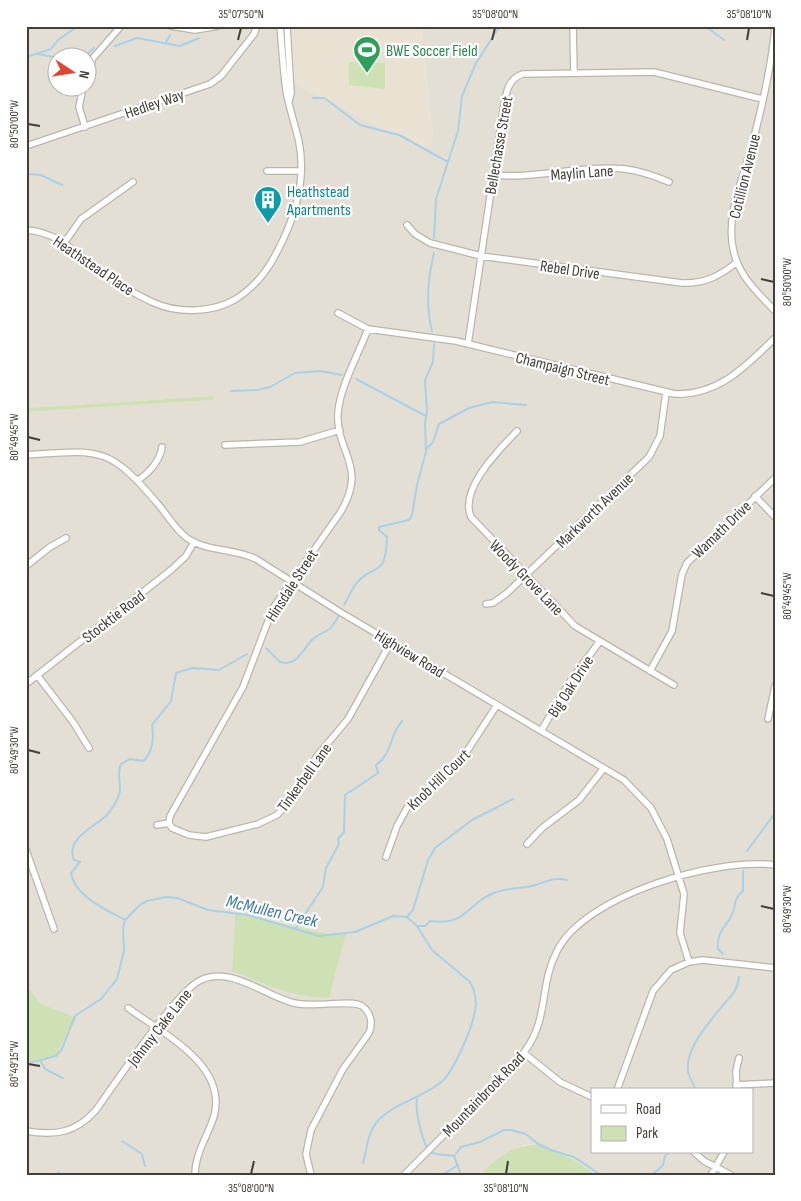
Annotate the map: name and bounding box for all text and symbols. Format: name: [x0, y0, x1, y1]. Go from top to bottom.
text: 35°07'50"N: [218, 7, 264, 22]
text: 35°08'00"N: [472, 7, 518, 22]
text: 35°08'10"N: [726, 7, 772, 22]
sports icon: BWE Soccer Field: [352, 35, 382, 74]
place label: BWE Soccer Field: [386, 42, 478, 61]
north arrow: [48, 48, 98, 98]
text: N: [75, 69, 93, 80]
street label: Hedley Way: [122, 85, 187, 123]
street label: Bellechasse Street: [481, 95, 517, 196]
text: 80°50'00"W: [7, 100, 22, 148]
street label: Cotillion Avenue: [726, 132, 765, 221]
street label: Maylin Lane: [550, 162, 614, 185]
place label: Heathstead Apartments: [286, 183, 351, 220]
building icon: Heathstead Apartments: [253, 185, 283, 224]
street label: Heathstead Place: [49, 232, 137, 300]
street label: Rebel Drive: [539, 257, 601, 284]
text: 80°50'00"W: [780, 258, 795, 306]
street label: Champaign Street: [514, 349, 612, 390]
text: 80°49'45"W: [7, 413, 22, 461]
street label: Markworth Avenue: [552, 469, 638, 553]
street label: Wamath Drive: [689, 497, 756, 563]
street label: Woody Grove Lane: [485, 536, 567, 620]
street label: Hinsdale Street: [262, 546, 323, 625]
text: 80°49'45"W: [780, 572, 795, 620]
street label: Stocktie Road: [79, 587, 149, 648]
street label: Highview Road: [371, 626, 448, 683]
street label: Big Oak Drive: [544, 652, 598, 721]
text: 80°49'30"W: [7, 726, 22, 774]
street label: Tinkerbell Lane: [274, 740, 336, 816]
street label: Knob Hill Court: [404, 745, 475, 815]
text: 80°49'30"W: [780, 885, 795, 933]
water label: McMullen Creek: [224, 891, 321, 933]
street label: Johnny Cake Lane: [123, 985, 196, 1071]
text: 80°49'15"W: [7, 1041, 22, 1087]
street label: Mountainbrook Road: [439, 1049, 529, 1141]
legend: [591, 1088, 754, 1154]
text: Road: [636, 1100, 661, 1119]
text: Park: [636, 1124, 658, 1143]
text: 35°08'00"N: [228, 1181, 274, 1196]
text: 35°08'10"N: [483, 1181, 529, 1196]

